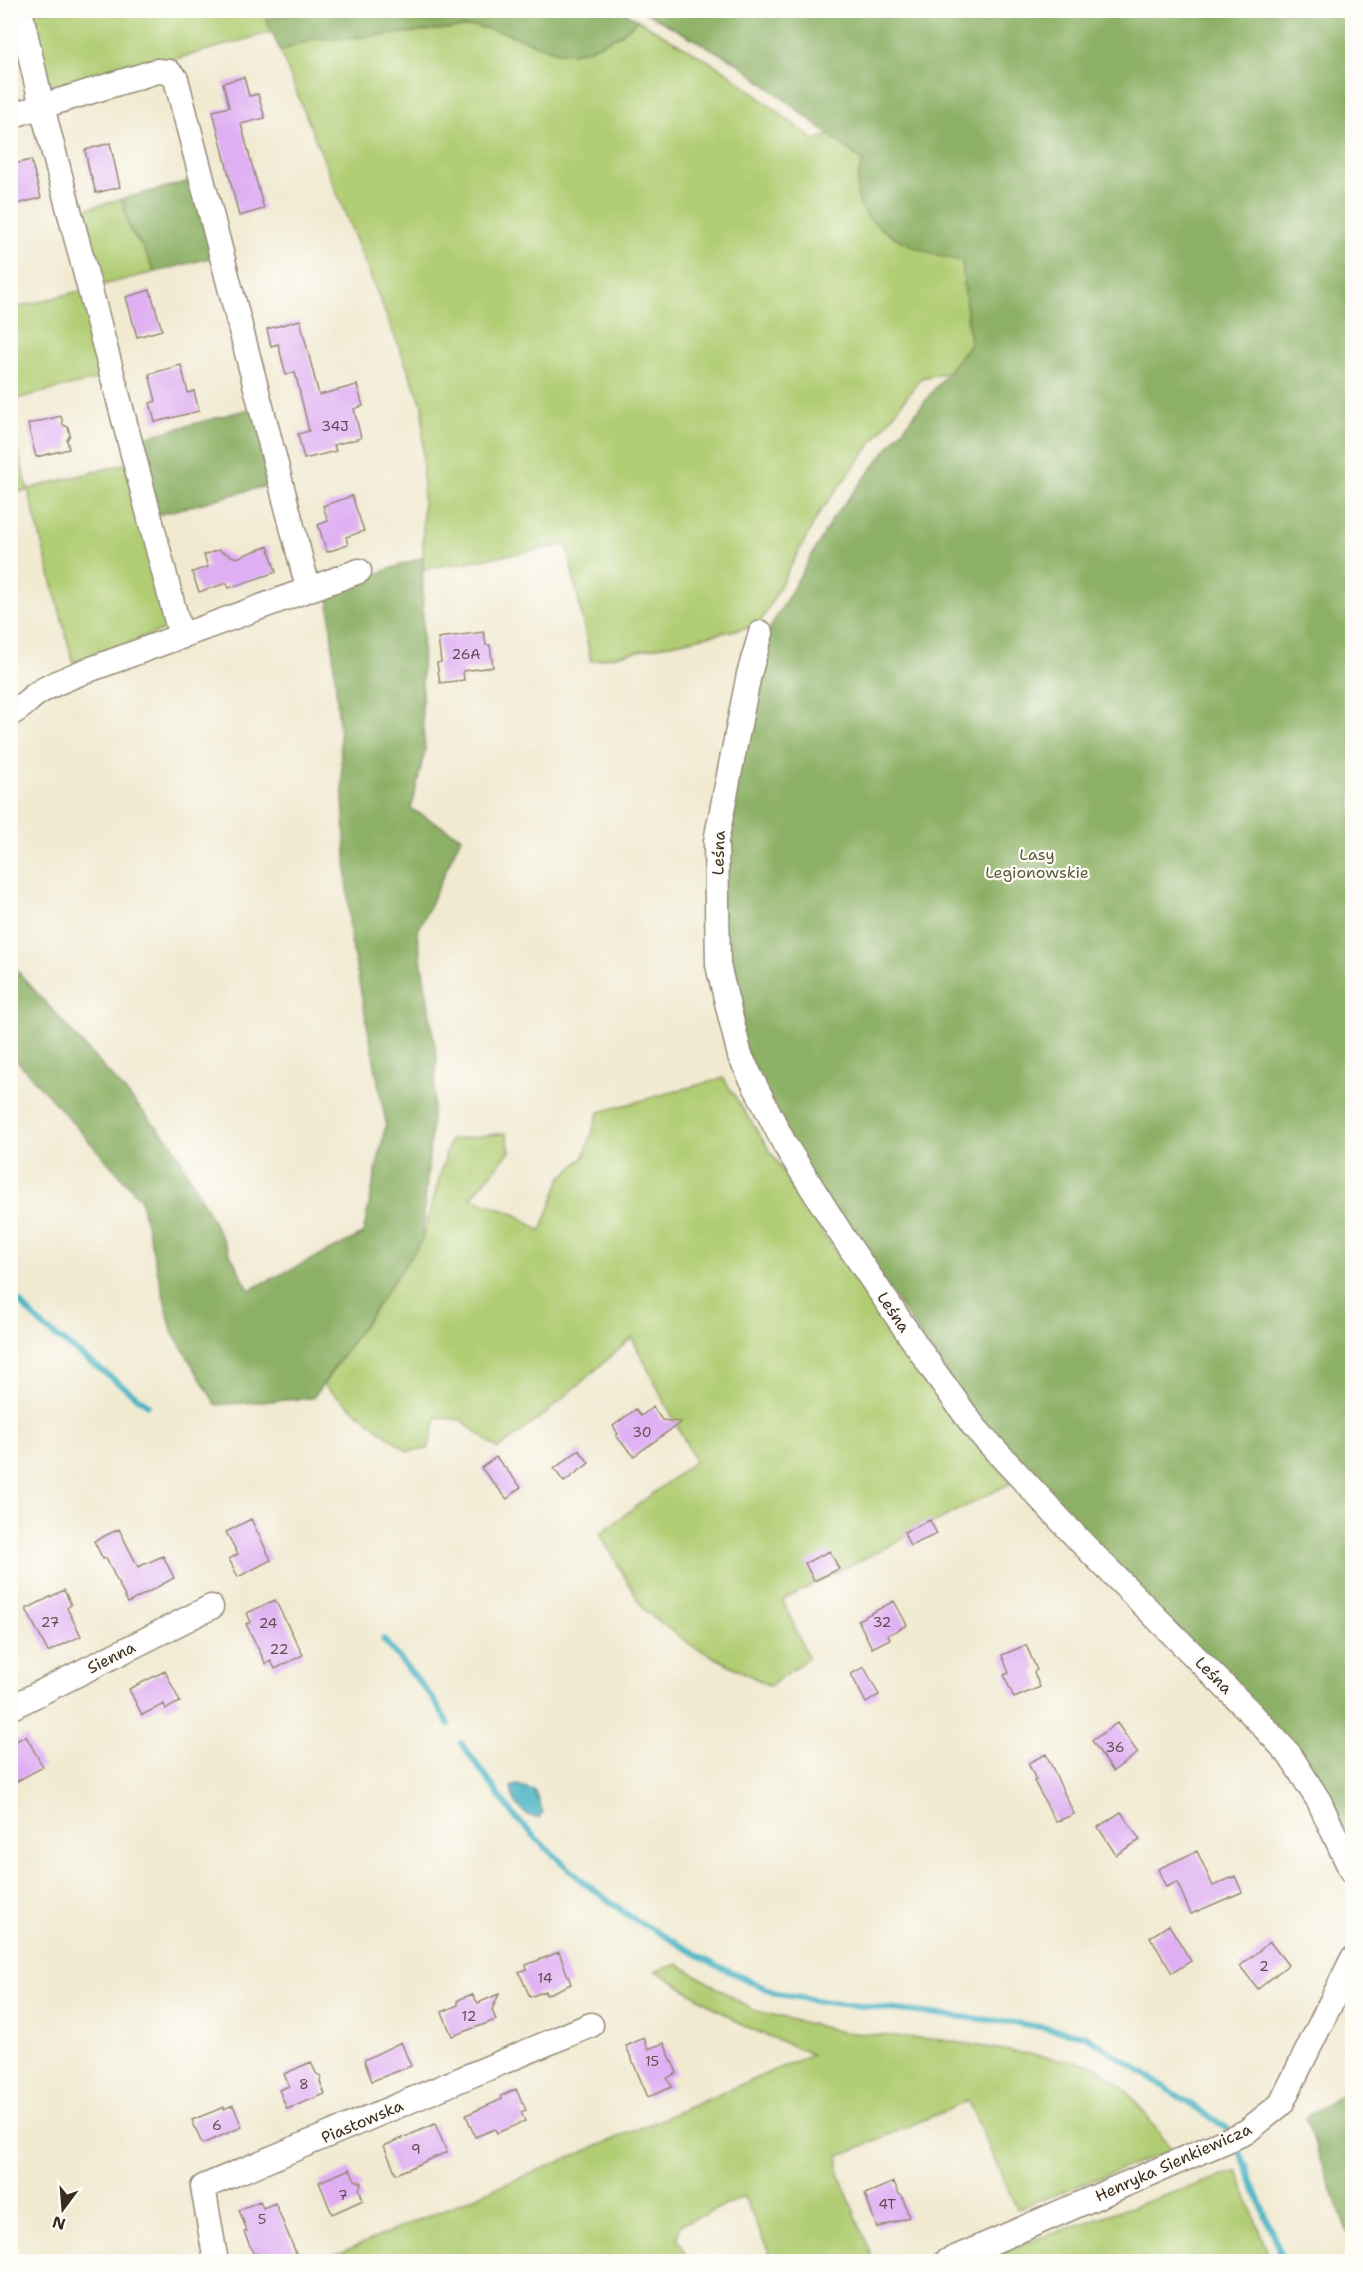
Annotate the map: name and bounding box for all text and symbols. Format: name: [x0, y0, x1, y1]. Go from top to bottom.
house number: 34J: [321, 417, 349, 435]
house number: 26A: [452, 645, 480, 663]
street label: Leśna: [707, 830, 730, 876]
park label: Lasy Legionowskie: [985, 844, 1089, 883]
street label: Leśna: [872, 1288, 915, 1337]
house number: 30: [632, 1423, 652, 1441]
house number: 27: [41, 1613, 59, 1631]
house number: 32: [873, 1613, 891, 1631]
house number: 24: [259, 1614, 278, 1632]
street label: Sienna: [83, 1636, 139, 1679]
house number: 22: [270, 1640, 288, 1658]
street label: Leśna: [1190, 1652, 1237, 1699]
house number: 36: [1105, 1738, 1125, 1756]
house number: 2: [1259, 1957, 1269, 1975]
house number: 14: [537, 1969, 553, 1987]
house number: 12: [462, 2007, 476, 2025]
house number: 15: [645, 2052, 659, 2070]
house number: 8: [299, 2075, 309, 2093]
street label: Piastowska: [318, 2095, 406, 2148]
house number: 6: [212, 2116, 222, 2134]
street label: Henryka Sienkiewicza: [1092, 2118, 1255, 2206]
house number: 9: [411, 2140, 421, 2158]
north arrow: [33, 2179, 93, 2239]
house number: 7: [338, 2186, 348, 2204]
house number: 4T: [878, 2195, 896, 2213]
house number: 5: [258, 2210, 266, 2228]
text: N: [50, 2211, 68, 2235]

